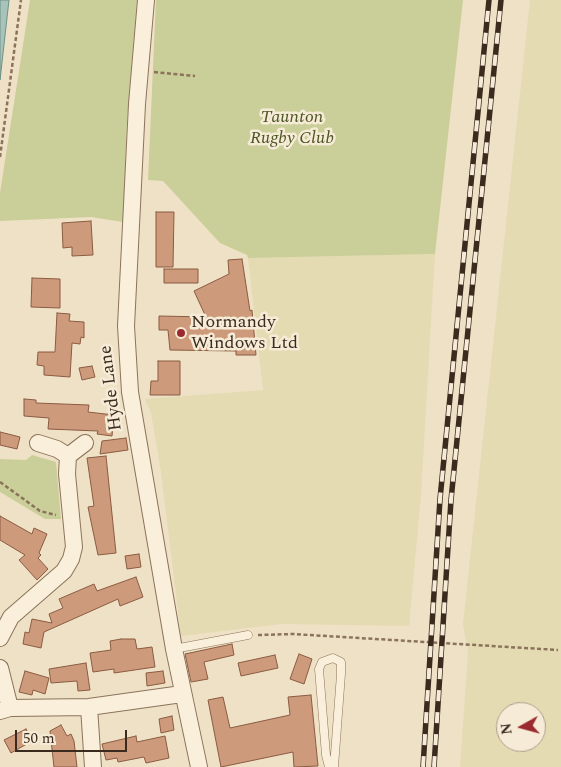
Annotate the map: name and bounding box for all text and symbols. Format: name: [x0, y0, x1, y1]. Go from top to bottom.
park label: Taunton Rugby Club: [250, 107, 334, 150]
place label: Normandy Windows Ltd: [191, 312, 298, 354]
marker: Normandy Windows Ltd: [175, 327, 187, 339]
street label: Hyde Lane: [96, 344, 128, 432]
north arrow: [496, 702, 546, 752]
scale bar: [18, 720, 130, 752]
text: N: [495, 722, 518, 736]
text: 50 m: [23, 727, 55, 750]

